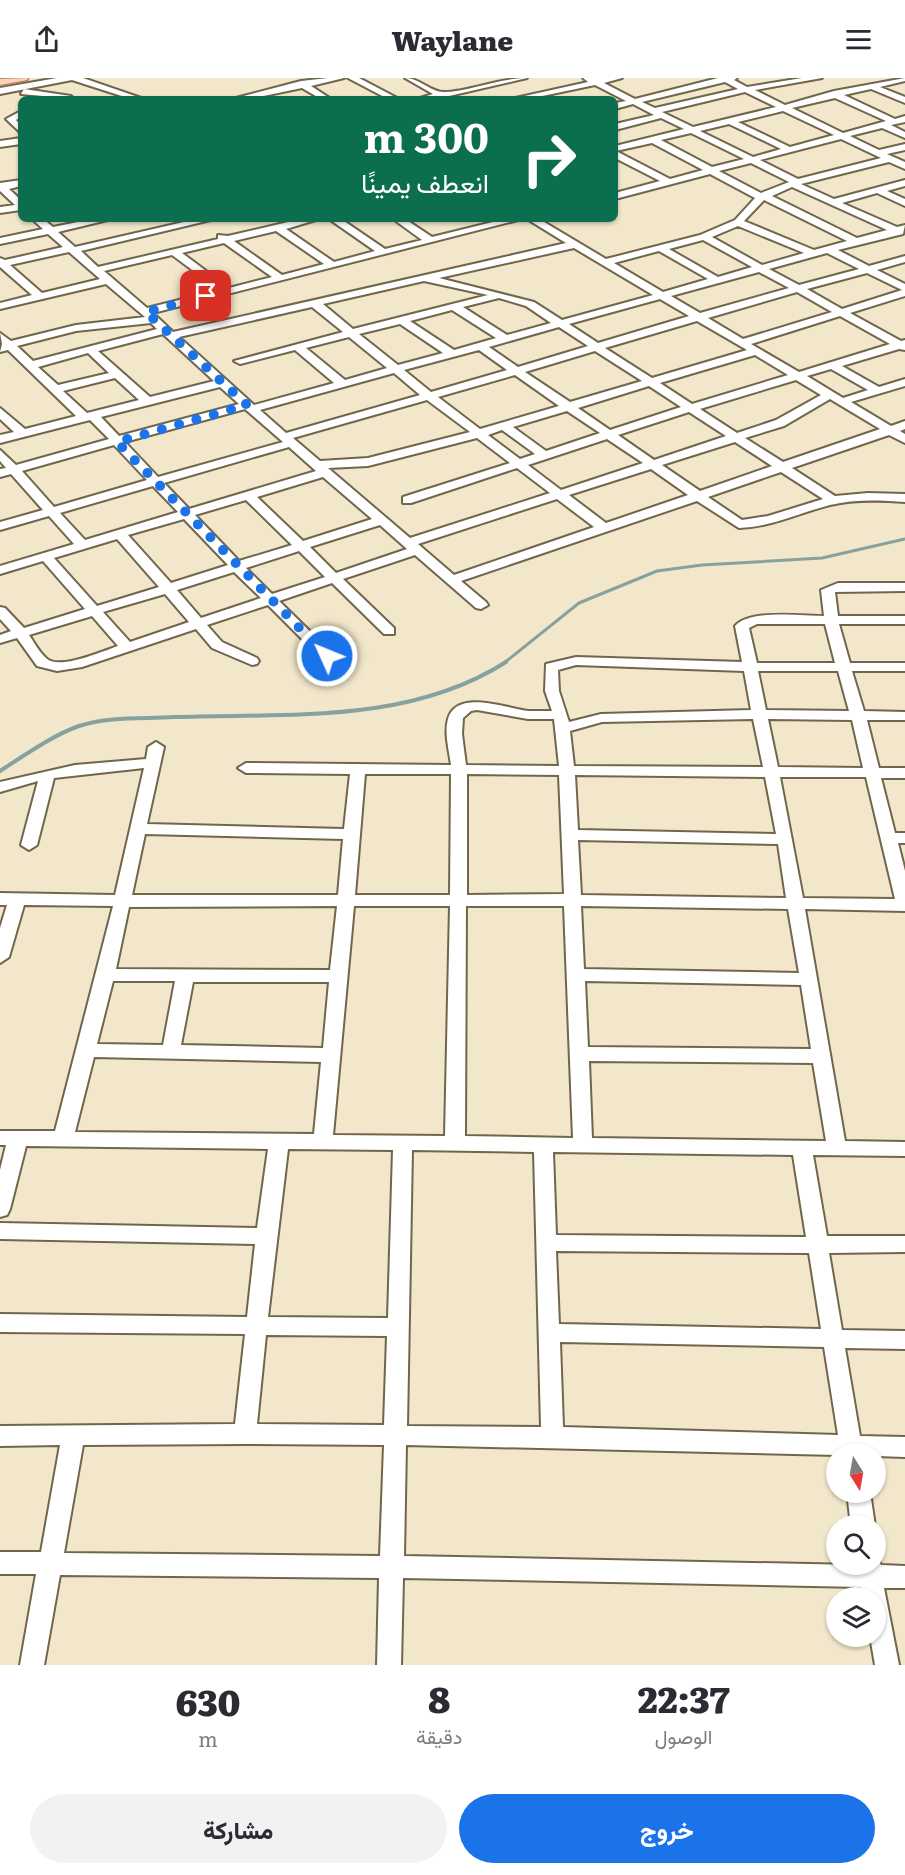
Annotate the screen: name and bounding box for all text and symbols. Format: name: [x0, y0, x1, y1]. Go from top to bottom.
text: Waylane: [392, 19, 513, 59]
icon: share: [30, 23, 63, 56]
icon: menu: [842, 23, 875, 56]
text: 300 m: [364, 104, 489, 166]
icon: right: [510, 120, 588, 198]
text: انعطف يمينًا: [361, 161, 489, 201]
pin: [180, 270, 231, 321]
icon: arrive: [189, 279, 222, 312]
position arrow: [295, 624, 359, 688]
north arrow: [826, 1443, 886, 1503]
map controls: [826, 1443, 886, 1647]
button: search: [826, 1515, 886, 1575]
button: layers: [826, 1587, 886, 1647]
text: 8: [428, 1671, 450, 1724]
text: 22:37: [638, 1671, 730, 1724]
text: 630: [175, 1674, 241, 1727]
text: دقيقة: [416, 1720, 462, 1750]
text: الوصول: [655, 1720, 713, 1750]
text: m: [198, 1723, 218, 1753]
button: مشاركة: [30, 1794, 447, 1863]
button: خروج: [459, 1794, 875, 1863]

